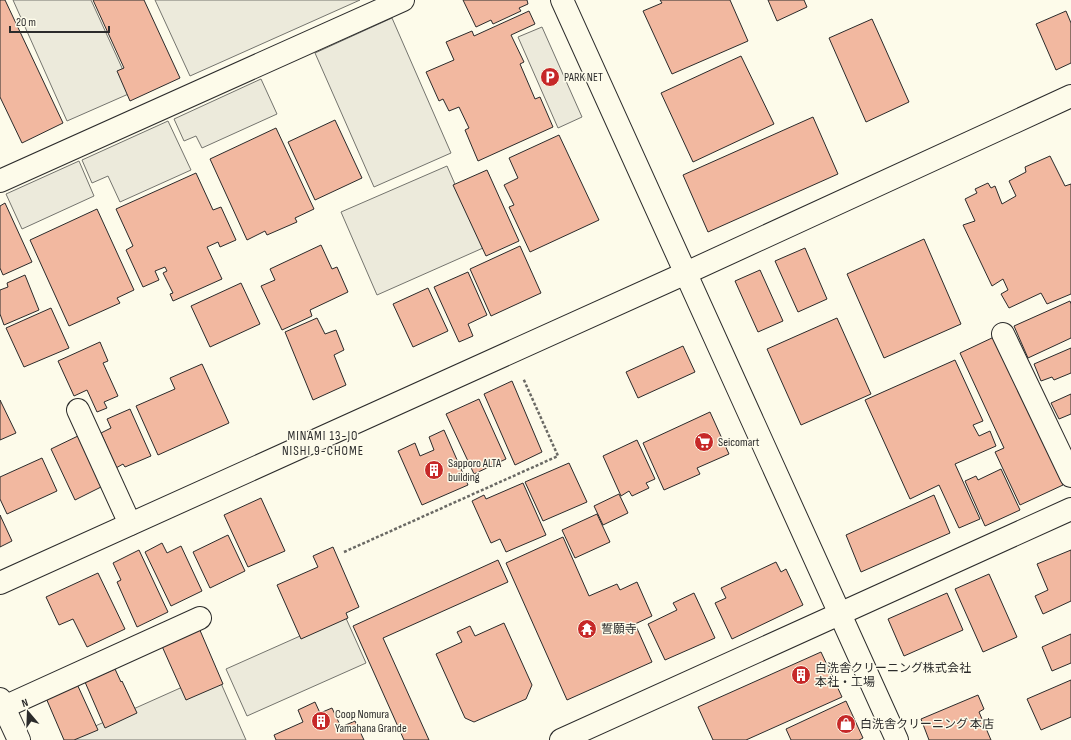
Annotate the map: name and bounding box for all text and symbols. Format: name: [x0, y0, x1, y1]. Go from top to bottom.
scale bar: [10, 8, 109, 34]
text: 20 m: [16, 15, 36, 30]
parking icon: PARK NET: [539, 66, 561, 88]
place label: PARK NET: [564, 70, 603, 85]
district label: MINAMI 13-JO NISHI 9-CHOME: [282, 428, 364, 459]
supermarket icon: Seicomart: [693, 431, 715, 453]
place label: Seicomart: [718, 435, 760, 450]
place label: Sapporo ALTA building: [448, 456, 502, 485]
building icon: Sapporo ALTA building: [423, 459, 445, 481]
temple icon: 誓願寺: [576, 618, 598, 640]
place label: 誓願寺: [601, 622, 637, 637]
place label: 白洗舎クリーニング株式会社 本社・工場: [815, 661, 971, 690]
building icon: 白洗舎クリーニング株式会社 本社・工場: [790, 664, 812, 686]
north arrow: [8, 692, 48, 732]
text: N: [20, 696, 30, 710]
place label: Coop Nomura Yamahana Grande: [335, 707, 407, 736]
building icon: Coop Nomura Yamahana Grande: [310, 710, 332, 732]
shop icon: 白洗舎クリーニング 本店: [835, 713, 857, 735]
place label: 白洗舎クリーニング 本店: [860, 717, 994, 732]

